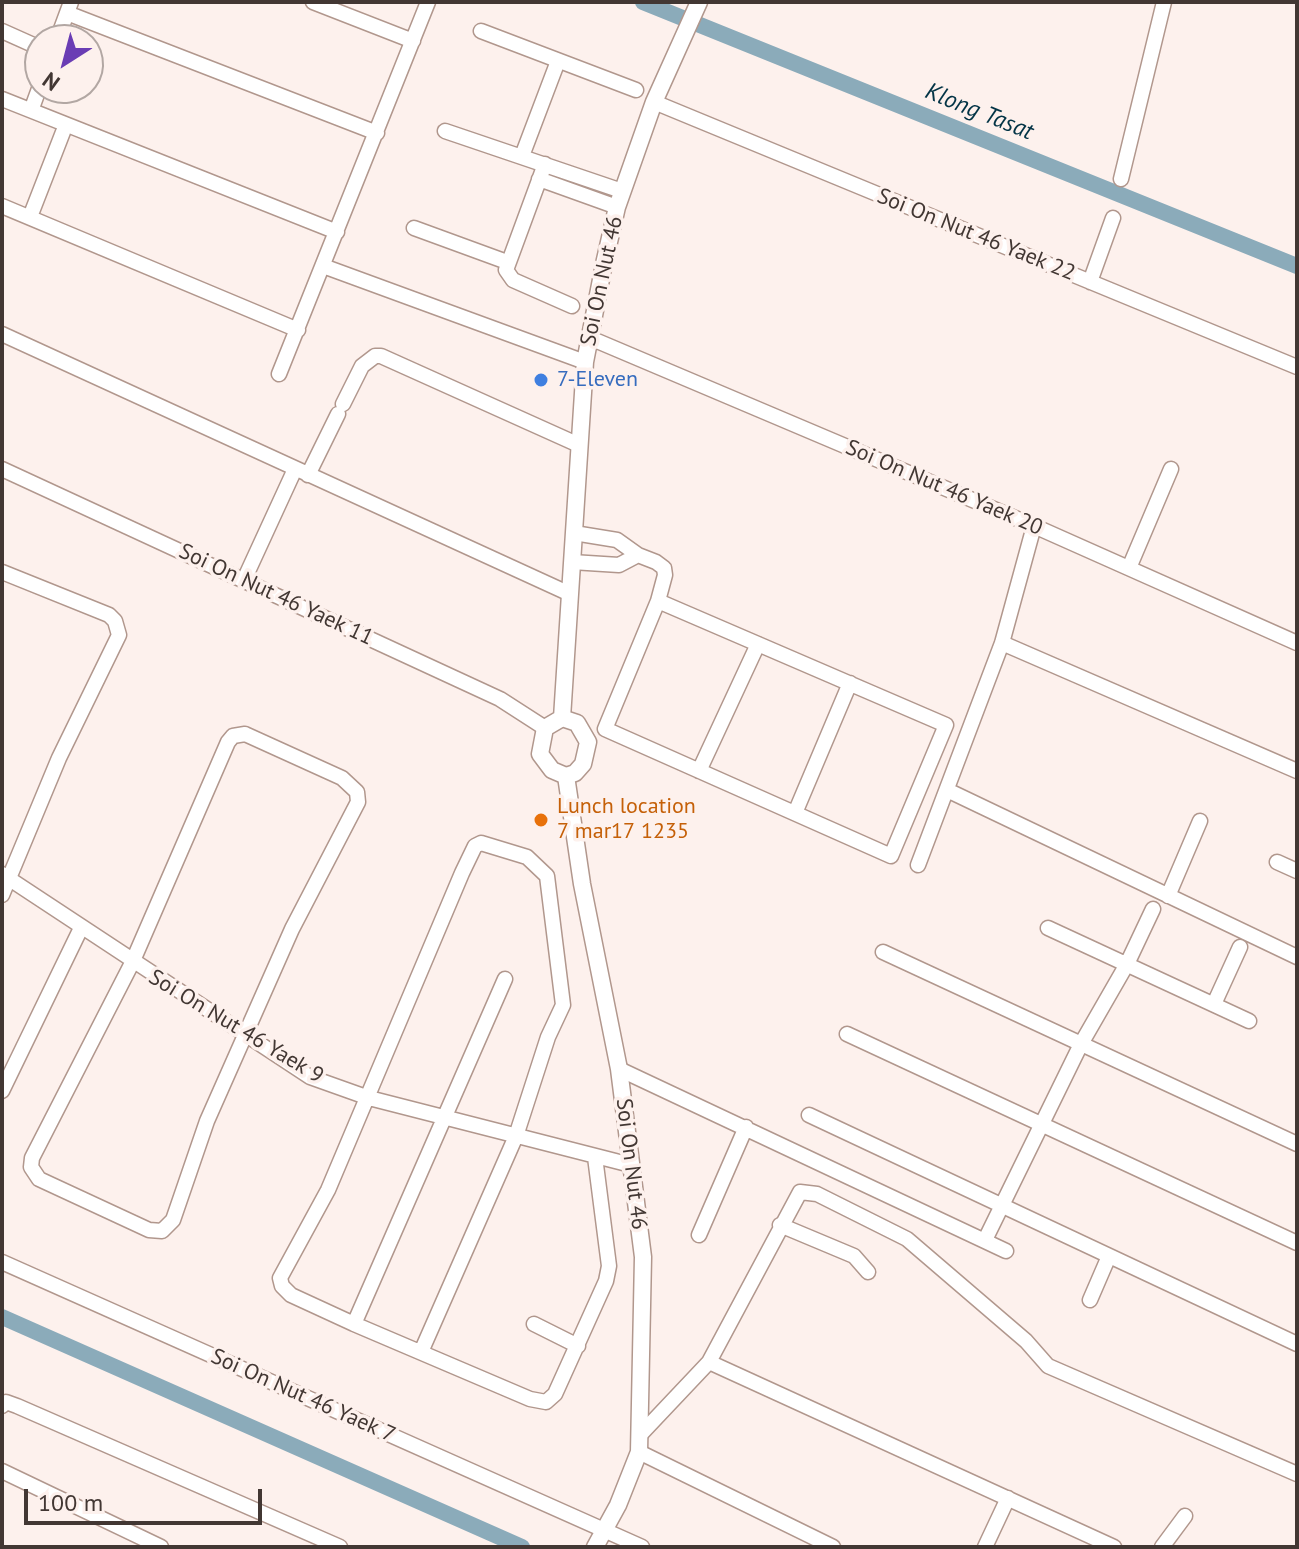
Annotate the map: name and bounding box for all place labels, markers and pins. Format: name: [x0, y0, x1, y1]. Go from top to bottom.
place label: 7-Eleven: [557, 367, 638, 393]
marker: 7-Eleven: [532, 371, 550, 389]
place label: Lunch location 7 mar17 1235: [557, 794, 696, 846]
marker: Lunch location 7 mar17 1235: [532, 811, 550, 829]

